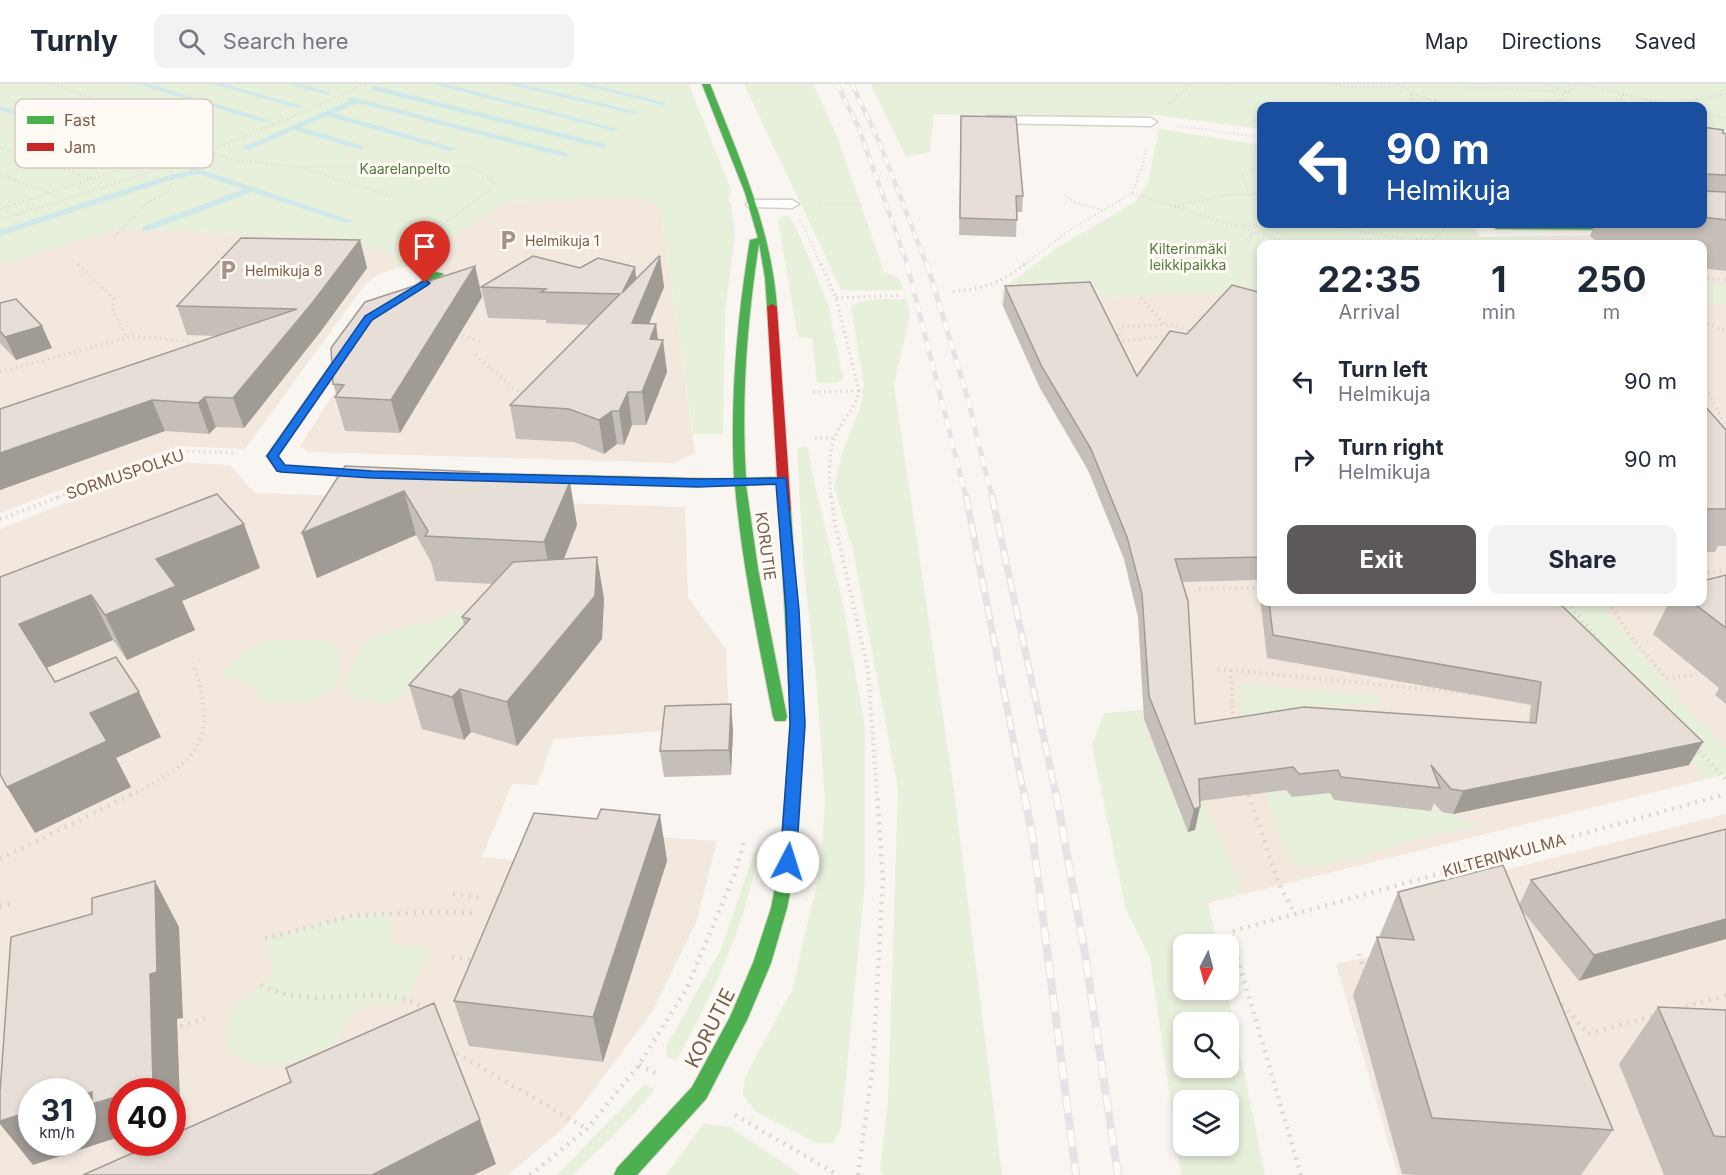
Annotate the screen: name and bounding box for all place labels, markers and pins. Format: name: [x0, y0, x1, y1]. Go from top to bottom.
pin: [399, 221, 450, 283]
parking icon: Helmikuja 1: [496, 228, 520, 252]
place label: Helmikuja 1: [525, 232, 599, 249]
parking icon: Helmikuja 8: [216, 258, 240, 282]
place label: Helmikuja 8: [245, 262, 322, 279]

